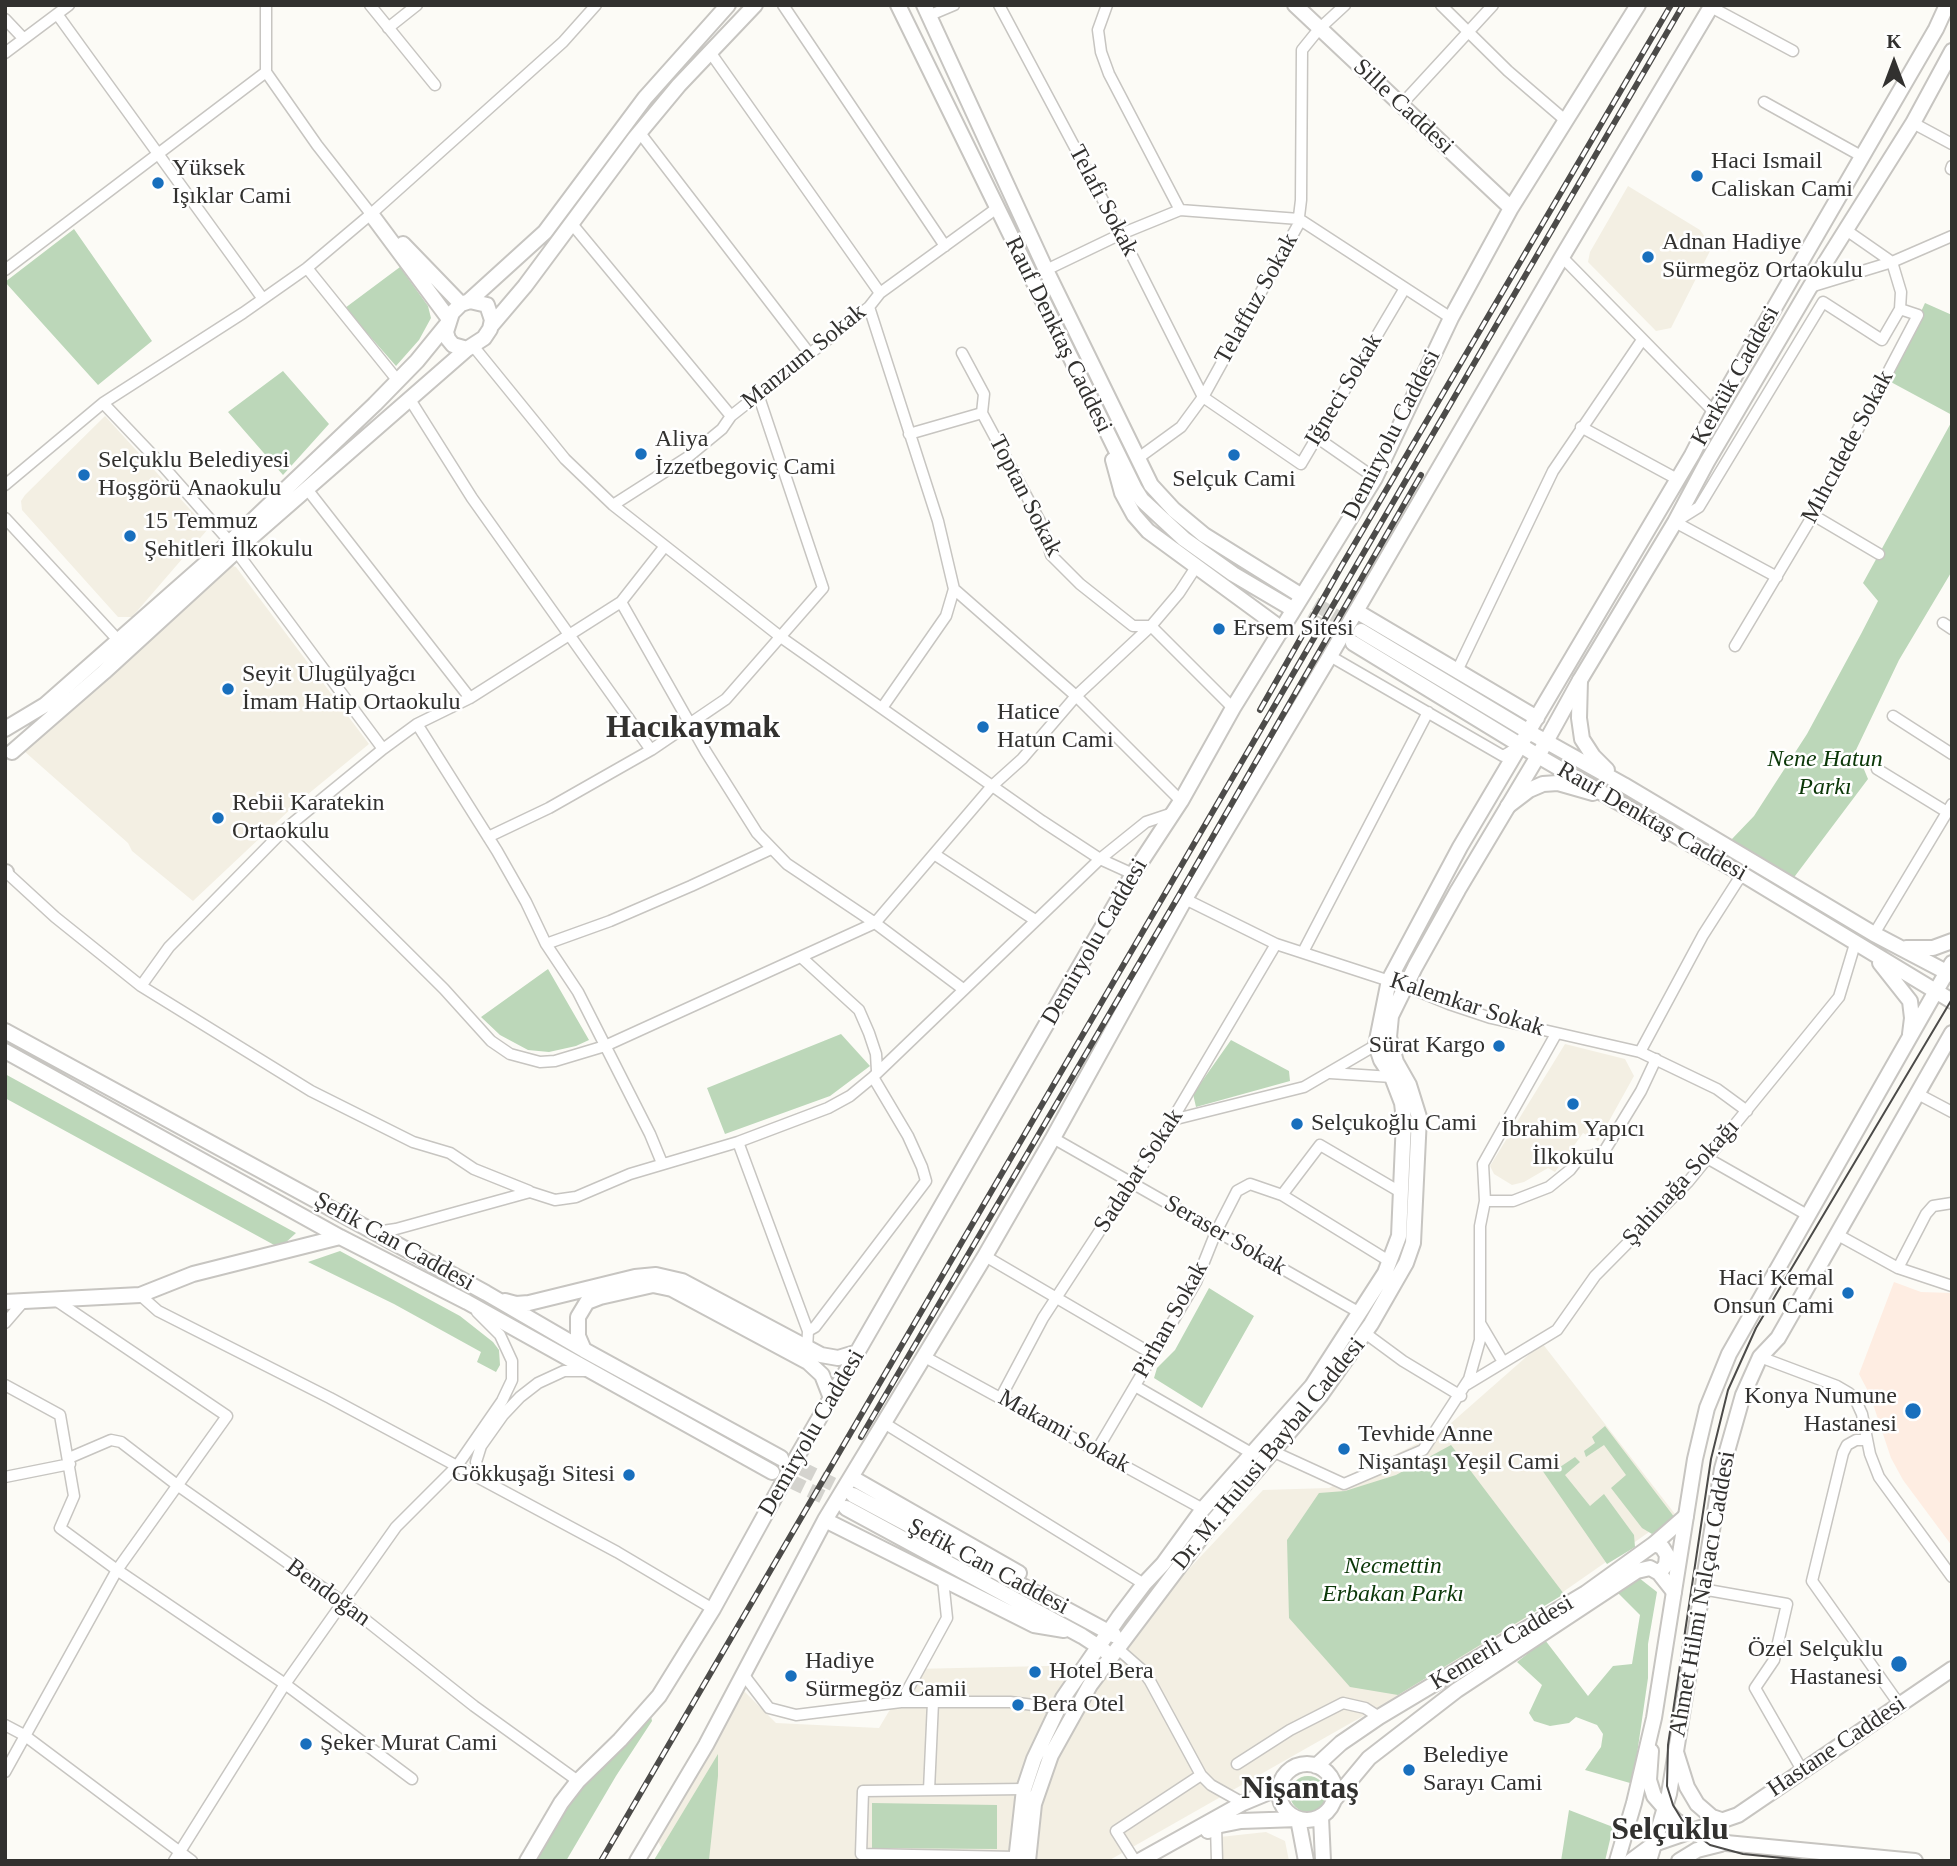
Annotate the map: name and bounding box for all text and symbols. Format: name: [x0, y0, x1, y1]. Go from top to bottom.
north arrow: [1859, 28, 1929, 98]
text: K: [1887, 31, 1901, 52]
street label: Sille Caddesi: [1347, 53, 1459, 161]
street label: Telafi Sokak: [1062, 141, 1144, 261]
place label: Haci Ismail Caliskan Cami: [1711, 148, 1853, 204]
place label: Yüksek Işıklar Cami: [172, 155, 291, 211]
marker: Haci Ismail Caliskan Cami: [1689, 168, 1705, 184]
marker: Yüksek Işıklar Cami: [150, 175, 166, 191]
street label: Telaffuz Sokak: [1209, 229, 1305, 369]
place label: Adnan Hadiye Sürmegöz Ortaokulu: [1662, 229, 1863, 285]
street label: Rauf Denktaş Caddesi: [998, 232, 1118, 438]
marker: Adnan Hadiye Sürmegöz Ortaokulu: [1640, 249, 1656, 265]
street label: Manzum Sokak: [736, 298, 872, 416]
street label: Kerkük Caddesi: [1686, 301, 1786, 451]
street label: Iğneci Sokak: [1299, 329, 1389, 451]
street label: Demiryolu Caddesi: [1337, 345, 1447, 525]
street label: Mıhcıdede Sokak: [1796, 366, 1900, 528]
place label: Aliya İzzetbegoviç Cami: [655, 426, 836, 482]
street label: Toptan Sokak: [982, 431, 1068, 561]
marker: Aliya İzzetbegoviç Cami: [633, 446, 649, 462]
place label: Selçuklu Belediyesi Hoşgörü Anaokulu: [98, 447, 289, 503]
marker: Selçuk Cami: [1226, 447, 1242, 463]
place label: Selçuk Cami: [1172, 466, 1296, 494]
marker: Selçuklu Belediyesi Hoşgörü Anaokulu: [76, 467, 92, 483]
place label: 15 Temmuz Şehitleri İlkokulu: [144, 508, 313, 564]
marker: 15 Temmuz Şehitleri İlkokulu: [122, 528, 138, 544]
place label: Ersem Sitesi: [1233, 615, 1354, 643]
marker: Ersem Sitesi: [1211, 621, 1227, 637]
place label: Seyit Ulugülyağcı İmam Hatip Ortaokulu: [242, 661, 461, 717]
marker: Seyit Ulugülyağcı İmam Hatip Ortaokulu: [220, 681, 236, 697]
place label: Hatice Hatun Cami: [997, 699, 1114, 755]
district label: Hacıkaymak: [606, 710, 780, 748]
marker: Hatice Hatun Cami: [975, 719, 991, 735]
park label: Nene Hatun Parkı: [1767, 746, 1883, 802]
street label: Rauf Denktaş Caddesi: [1552, 756, 1752, 888]
place label: Rebii Karatekin Ortaokulu: [232, 790, 385, 846]
marker: Rebii Karatekin Ortaokulu: [210, 810, 226, 826]
street label: Demiryolu Caddesi: [1036, 854, 1154, 1030]
street label: Kalemkar Sokak: [1386, 966, 1548, 1044]
place label: Sürat Kargo: [1369, 1032, 1485, 1060]
marker: Sürat Kargo: [1491, 1038, 1507, 1054]
marker: İbrahim Yapıcı İlkokulu: [1565, 1096, 1581, 1112]
street label: Sadabat Sokak: [1088, 1104, 1190, 1238]
place label: Selçukoğlu Cami: [1311, 1110, 1477, 1138]
street label: Şahinağa Sokağı: [1617, 1114, 1745, 1252]
marker: Selçukoğlu Cami: [1289, 1116, 1305, 1132]
place label: İbrahim Yapıcı İlkokulu: [1501, 1116, 1645, 1172]
street label: Şefik Can Caddesi: [309, 1186, 479, 1298]
street label: Seraser Sokak: [1159, 1189, 1291, 1283]
street label: Pirhan Sokak: [1127, 1257, 1215, 1383]
place label: Haci Kemal Onsun Cami: [1713, 1265, 1834, 1321]
marker: Haci Kemal Onsun Cami: [1840, 1285, 1856, 1301]
street label: Dr. M. Hulusi Baybal Caddesi: [1166, 1332, 1372, 1576]
street label: Demiryolu Caddesi: [753, 1345, 871, 1521]
place label: Konya Numune Hastanesi: [1744, 1383, 1897, 1439]
street label: Makami Sokak: [993, 1384, 1135, 1480]
marker: Konya Numune Hastanesi: [1903, 1401, 1923, 1421]
place label: Tevhide Anne Nişantaşı Yeşil Cami: [1358, 1421, 1560, 1477]
marker: Tevhide Anne Nişantaşı Yeşil Cami: [1336, 1441, 1352, 1457]
street label: Ahmet Hilmi Nalçacı Caddesi: [1664, 1449, 1742, 1739]
place label: Gökkuşağı Sitesi: [452, 1461, 615, 1489]
marker: Gökkuşağı Sitesi: [621, 1467, 637, 1483]
street label: Şefik Can Caddesi: [902, 1512, 1074, 1622]
street label: Bendoğan: [280, 1553, 376, 1633]
park label: Necmettin Erbakan Parkı: [1322, 1553, 1464, 1609]
street label: Kemerli Caddesi: [1425, 1589, 1579, 1697]
place label: Özel Selçuklu Hastanesi: [1748, 1636, 1883, 1692]
place label: Hadiye Sürmegöz Camii: [805, 1648, 967, 1704]
marker: Özel Selçuklu Hastanesi: [1889, 1654, 1909, 1674]
place label: Hotel Bera: [1049, 1658, 1154, 1686]
marker: Hotel Bera: [1027, 1664, 1043, 1680]
marker: Hadiye Sürmegöz Camii: [783, 1668, 799, 1684]
street label: Hastane Caddesi: [1762, 1690, 1912, 1804]
place label: Bera Otel: [1032, 1691, 1125, 1719]
marker: Bera Otel: [1010, 1697, 1026, 1713]
place label: Şeker Murat Cami: [320, 1730, 497, 1758]
marker: Şeker Murat Cami: [298, 1736, 314, 1752]
place label: Belediye Sarayı Cami: [1423, 1742, 1542, 1798]
marker: Belediye Sarayı Cami: [1401, 1762, 1417, 1778]
district label: Nişantaş: [1241, 1771, 1359, 1809]
district label: Selçuklu: [1611, 1812, 1729, 1850]

